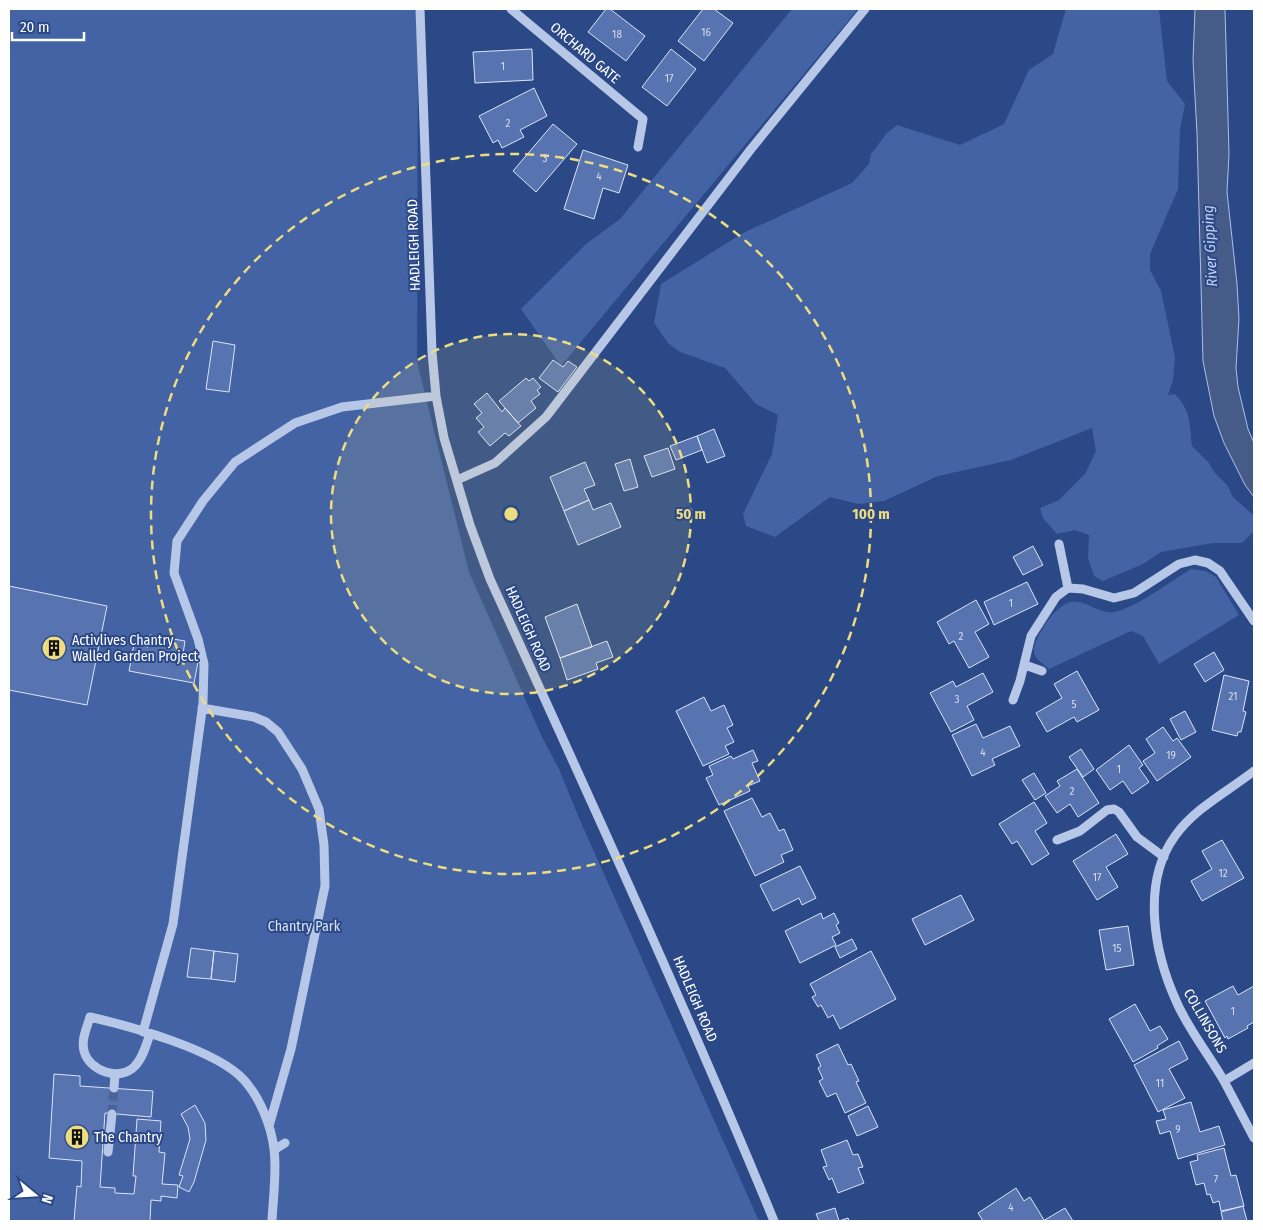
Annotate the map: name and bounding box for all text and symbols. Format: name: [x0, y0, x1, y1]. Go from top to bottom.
scale bar: [12, 10, 85, 42]
text: 20 m: [20, 18, 50, 36]
street label: ORCHARD GATE: [547, 19, 624, 87]
house number: 16: [701, 26, 711, 39]
house number: 18: [612, 28, 622, 41]
house number: 1: [501, 60, 505, 73]
house number: 17: [665, 72, 674, 85]
house number: 2: [506, 117, 511, 130]
house number: 3: [543, 152, 548, 165]
house number: 4: [596, 170, 602, 183]
street label: HADLEIGH ROAD: [404, 199, 424, 291]
water label: River Gipping: [1199, 205, 1221, 287]
centre of rings: [502, 505, 520, 523]
text: 50 m: [676, 505, 706, 523]
text: 100 m: [852, 505, 890, 523]
street label: HADLEIGH ROAD: [502, 584, 554, 674]
house number: 1: [1009, 597, 1013, 610]
house number: 2: [959, 630, 964, 643]
place label: Activlives Chantry Walled Garden Project: [72, 632, 199, 665]
building icon: Activlives Chantry Walled Garden Project: [41, 635, 67, 661]
house number: 21: [1229, 690, 1237, 703]
house number: 3: [955, 693, 960, 706]
house number: 5: [1071, 698, 1077, 711]
house number: 4: [980, 746, 986, 759]
house number: 19: [1166, 749, 1176, 762]
house number: 1: [1117, 763, 1121, 776]
house number: 2: [1070, 785, 1075, 798]
house number: 12: [1218, 867, 1228, 880]
house number: 17: [1093, 871, 1102, 884]
park label: Chantry Park: [268, 918, 341, 935]
house number: 15: [1112, 942, 1122, 955]
street label: HADLEIGH ROAD: [669, 953, 721, 1045]
street label: COLLINSONS: [1180, 986, 1230, 1056]
house number: 1: [1231, 1005, 1235, 1018]
house number: 11: [1156, 1077, 1164, 1090]
house number: 9: [1175, 1123, 1181, 1136]
building icon: The Chantry: [64, 1124, 90, 1150]
place label: The Chantry: [94, 1129, 163, 1146]
north arrow: [10, 1170, 60, 1220]
house number: 7: [1214, 1173, 1219, 1186]
text: N: [38, 1192, 56, 1205]
house number: 4: [1008, 1201, 1014, 1214]

